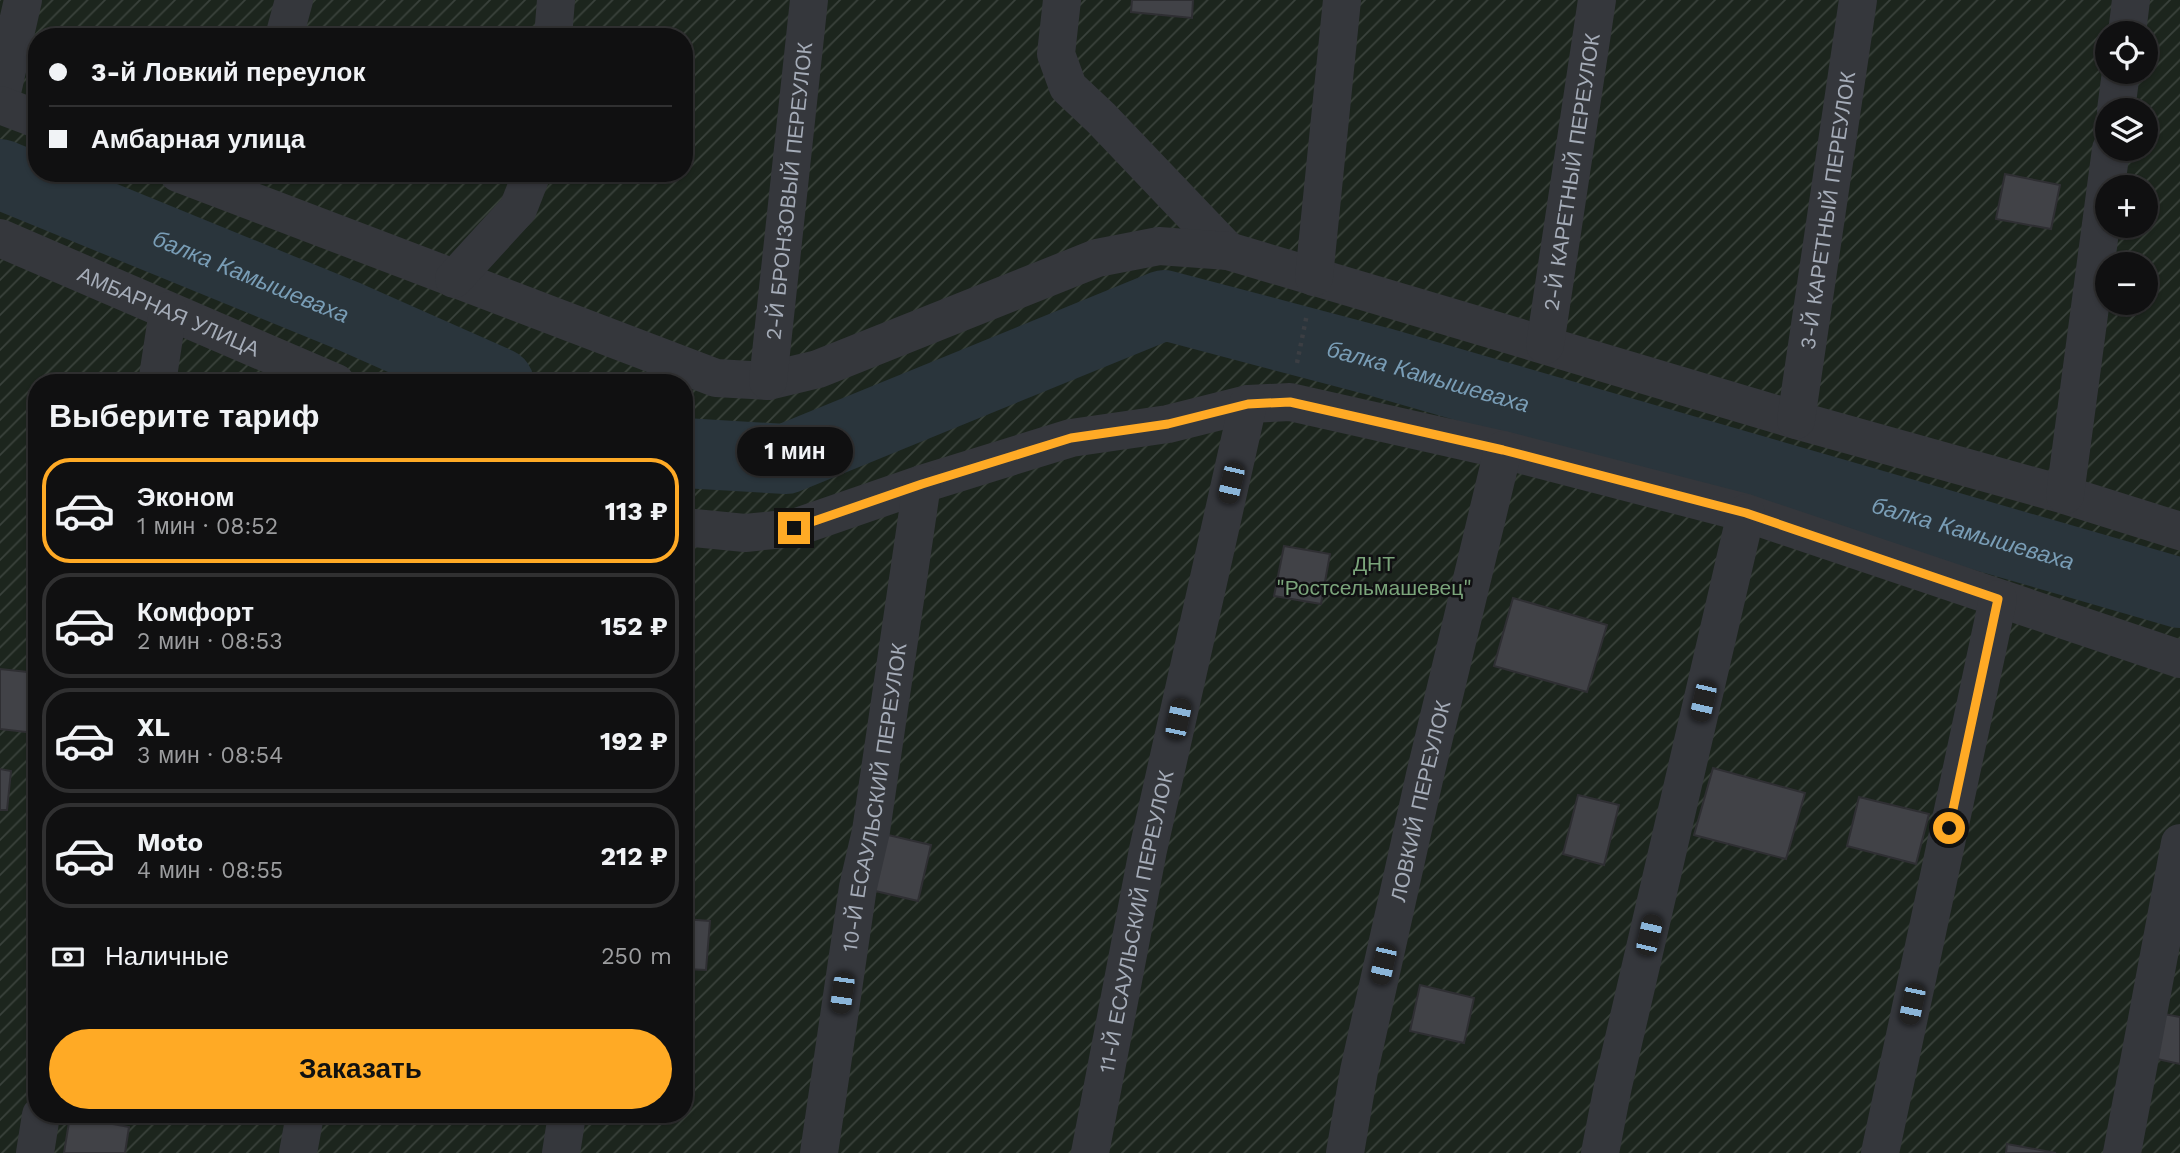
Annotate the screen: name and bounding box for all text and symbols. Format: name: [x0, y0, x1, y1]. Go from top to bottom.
map controls: [2095, 21, 2158, 315]
button: locate: [2095, 21, 2158, 84]
street label: 2-Й КАРЕТНЫЙ ПЕРЕУЛОК: [1538, 31, 1604, 312]
street label: 2-Й БРОНЗОВЫЙ ПЕРЕУЛОК: [760, 40, 817, 341]
text: 3-й Ловкий переулок: [91, 57, 365, 87]
street label: 3-Й КАРЕТНЫЙ ПЕРЕУЛОК: [1794, 69, 1860, 351]
button: layers: [2095, 98, 2158, 161]
text: Амбарная улица: [91, 124, 305, 154]
button: +: [2095, 175, 2158, 238]
water label: балка Камышеваха: [149, 224, 353, 328]
button: −: [2095, 252, 2158, 315]
street label: АМБАРНАЯ УЛИЦА: [74, 261, 264, 361]
water label: балка Камышеваха: [1324, 335, 1533, 418]
text: Выберите тариф: [49, 397, 320, 435]
callout: 1 мин: [736, 426, 852, 476]
text: 1 мин: [764, 438, 826, 465]
car: [1217, 460, 1246, 506]
icon: car: [53, 479, 116, 542]
text: Эконом: [137, 482, 235, 512]
water label: балка Камышеваха: [1869, 491, 2077, 575]
text: 113 ₽: [605, 496, 668, 526]
route end: [778, 512, 810, 544]
text: 1 мин · 08:52: [137, 513, 278, 540]
park label: ДНТ "Ростсельмашевец": [1276, 551, 1472, 600]
icon: car: [53, 594, 116, 657]
text: Комфорт: [137, 597, 254, 627]
text: 152 ₽: [601, 611, 668, 641]
text: 2 мин · 08:53: [137, 628, 283, 655]
street label: 10-Й ЕСАУЛЬСКИЙ ПЕРЕУЛОК: [836, 640, 911, 953]
car: [1689, 678, 1718, 724]
car: [1164, 696, 1193, 742]
street label: ЛОВКИЙ ПЕРЕУЛОК: [1385, 697, 1455, 904]
icon: car: [53, 709, 116, 772]
text: XL: [137, 712, 170, 742]
text: 192 ₽: [600, 726, 668, 756]
text: 3 мин · 08:54: [137, 742, 283, 769]
street label: 11-Й ЕСАУЛЬСКИЙ ПЕРЕУЛОК: [1093, 767, 1178, 1075]
route start: [1933, 812, 1965, 844]
icon: car: [53, 824, 116, 887]
text: Moto: [137, 827, 203, 857]
text: 212 ₽: [600, 841, 668, 871]
text: 4 мин · 08:55: [137, 857, 283, 884]
car: [1635, 912, 1664, 958]
icon: cash: [49, 938, 87, 976]
text: Наличные: [105, 941, 229, 971]
car: [1369, 941, 1398, 987]
text: 250 m: [601, 943, 672, 970]
car: [829, 971, 856, 1015]
car: [1898, 981, 1927, 1027]
button: Заказать: [49, 1029, 672, 1109]

